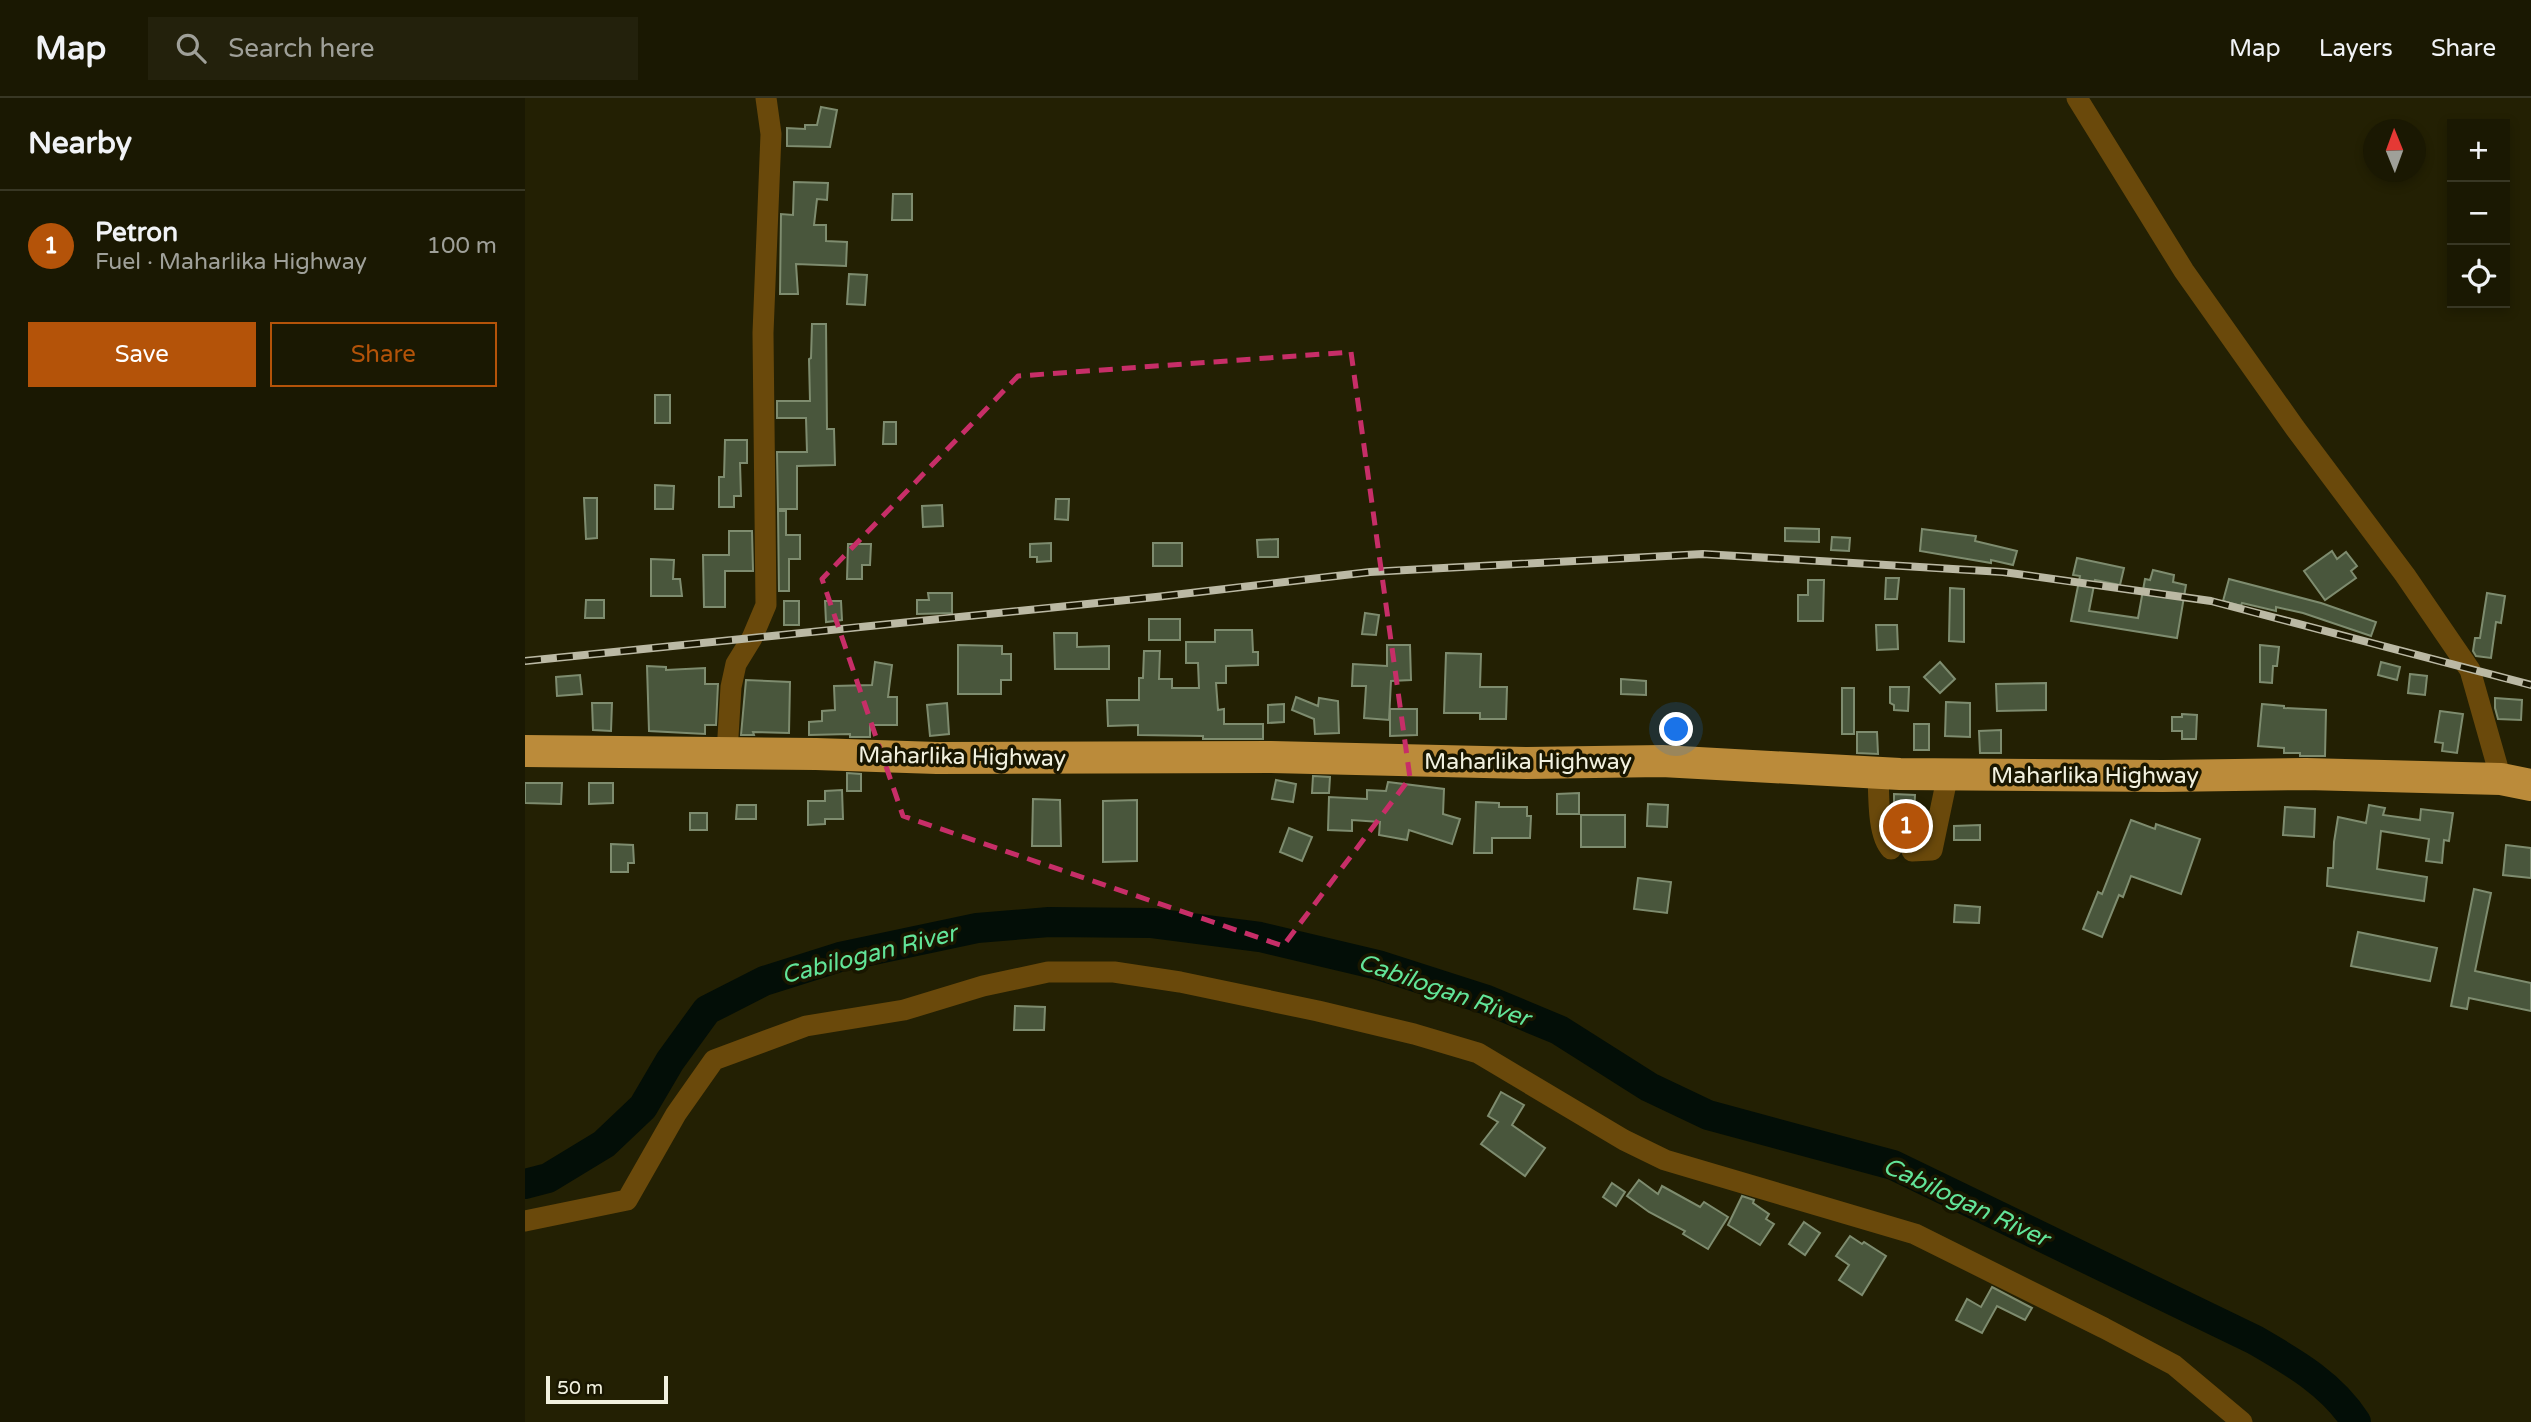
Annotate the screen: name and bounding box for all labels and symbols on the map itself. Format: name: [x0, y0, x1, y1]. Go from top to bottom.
north arrow: [2363, 119, 2426, 182]
your location: [1659, 712, 1693, 746]
street label: Maharlika Highway: [858, 741, 1066, 773]
street label: Maharlika Highway: [1424, 748, 1632, 776]
street label: Maharlika Highway: [1991, 762, 2199, 790]
pin: 1: [1883, 800, 1929, 852]
water label: Cabilogan River: [778, 918, 963, 990]
water label: Cabilogan River: [1354, 948, 1536, 1034]
water label: Cabilogan River: [1878, 1151, 2056, 1255]
scale bar: [546, 1373, 669, 1405]

